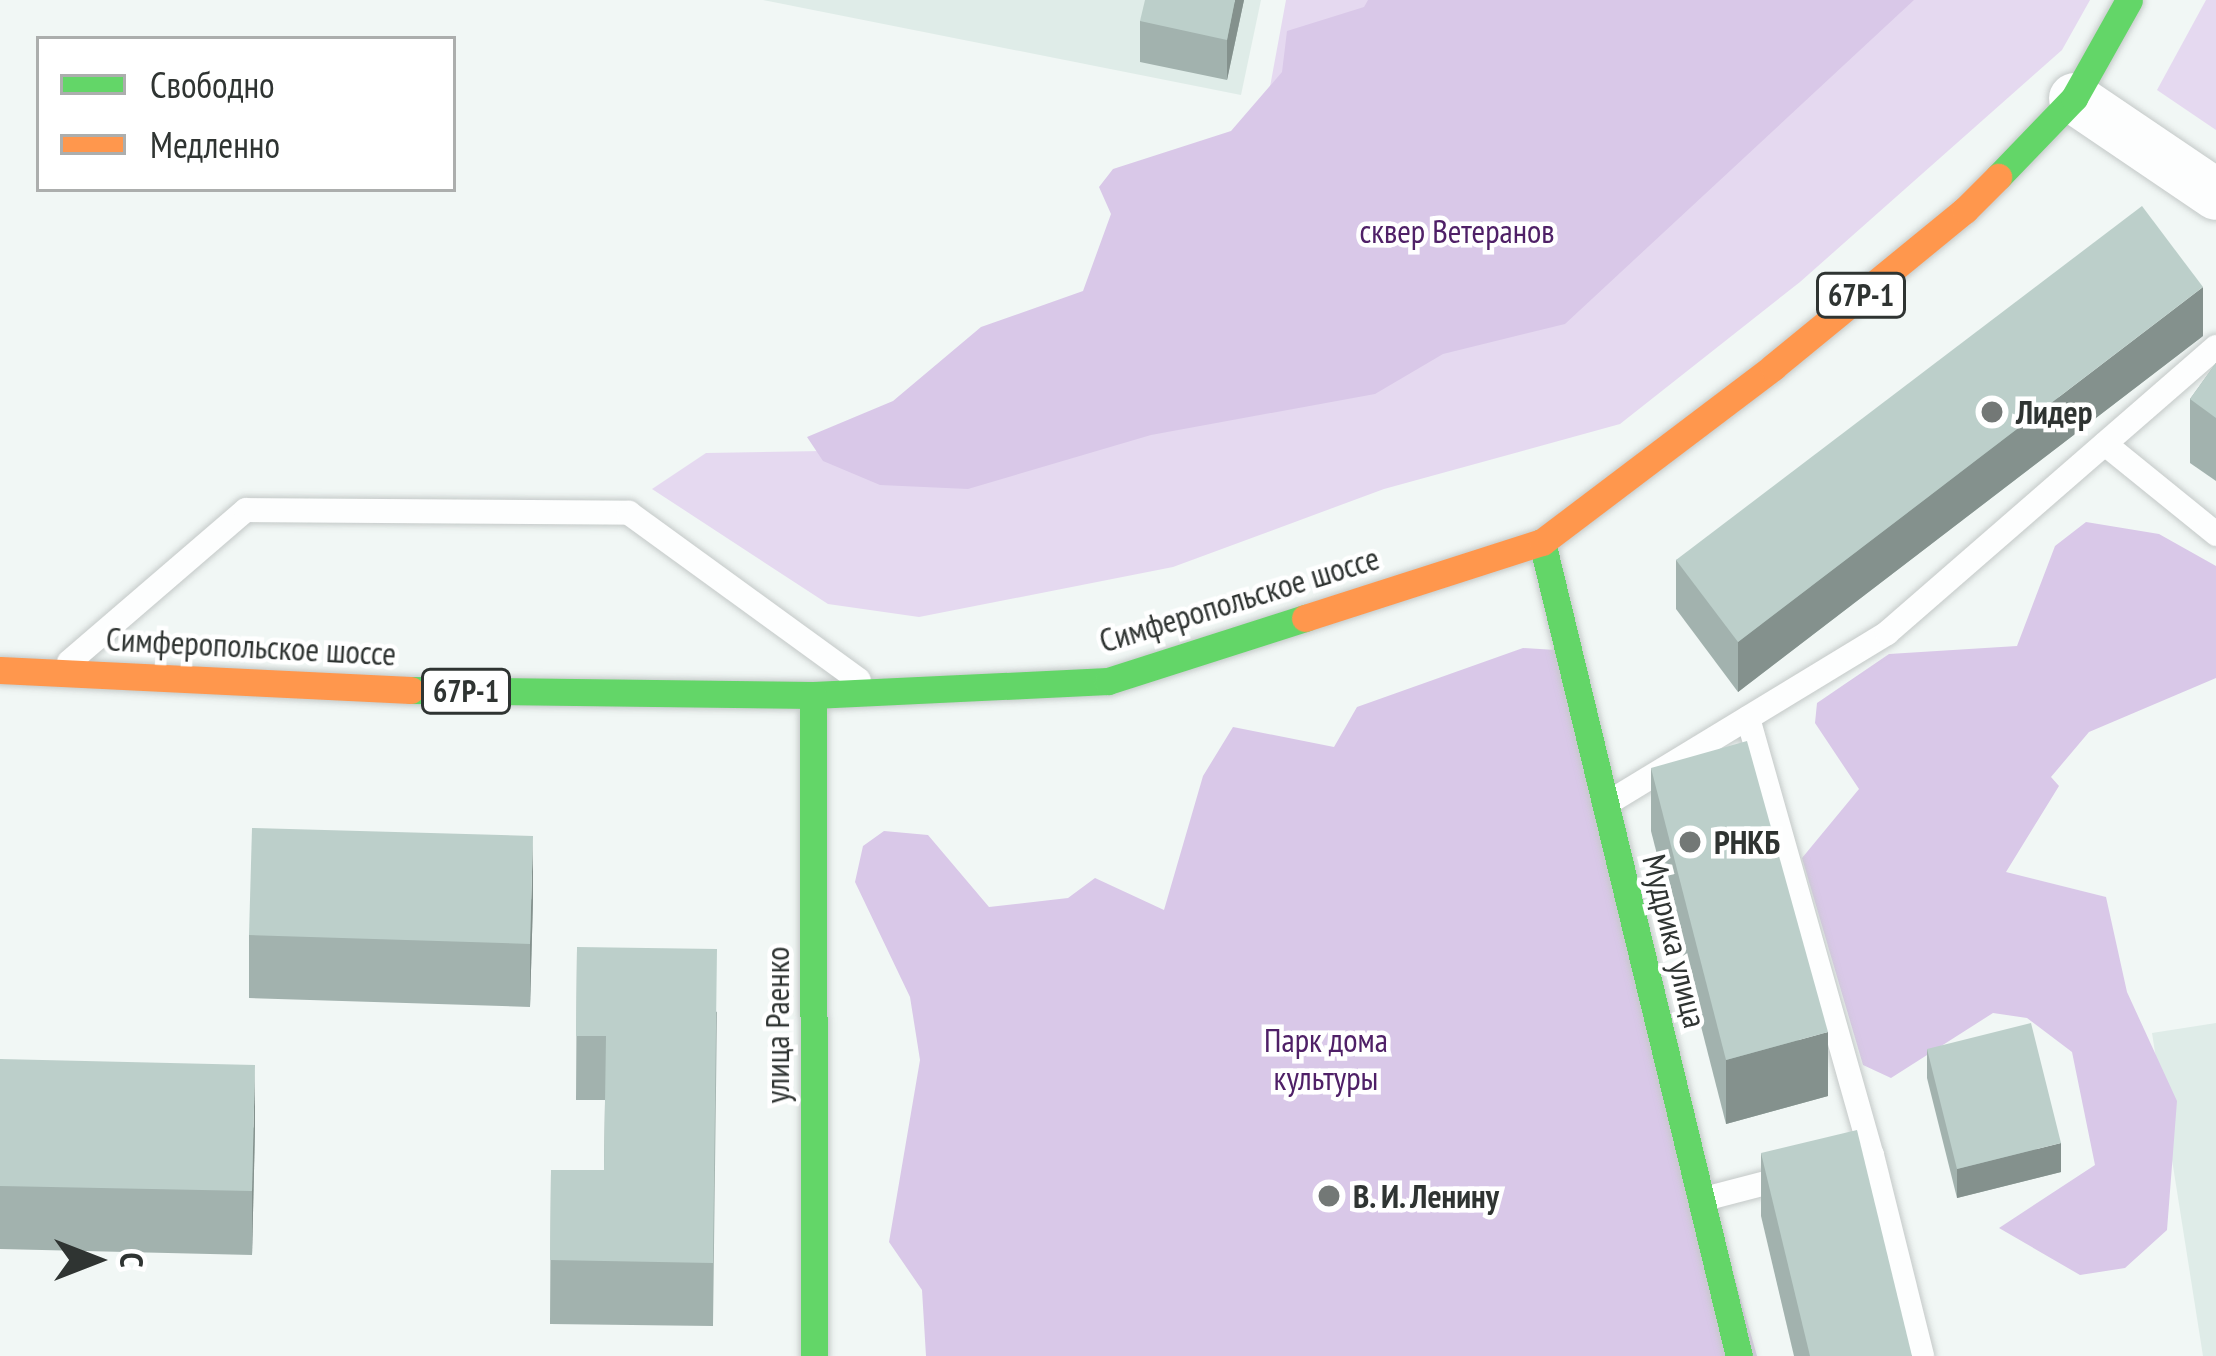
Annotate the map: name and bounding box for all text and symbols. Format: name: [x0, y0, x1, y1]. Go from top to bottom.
legend: [36, 36, 456, 192]
text: Свободно: [150, 61, 275, 108]
text: Медленно: [150, 121, 280, 168]
park label: сквер Ветеранов: [1359, 211, 1555, 251]
road number: 67Р-1: [1816, 271, 1906, 319]
place label: Лидер: [2016, 392, 2092, 432]
marker: Лидер: [1979, 399, 2005, 425]
street label: Симферопольское шоссе: [1094, 538, 1384, 660]
street label: Симферопольское шоссе: [105, 619, 397, 673]
road number: 67Р-1: [421, 667, 511, 715]
place label: РНКБ: [1714, 822, 1780, 862]
marker: РНКБ: [1677, 829, 1703, 855]
street label: Мудрика улица: [1634, 850, 1716, 1032]
street label: улица Раенко: [757, 947, 797, 1103]
park label: Парк дома культуры: [1264, 1020, 1388, 1098]
place label: В. И. Ленину: [1353, 1176, 1503, 1216]
marker: В. И. Ленину: [1316, 1183, 1342, 1209]
north arrow: [36, 1200, 156, 1320]
text: С: [111, 1252, 154, 1268]

